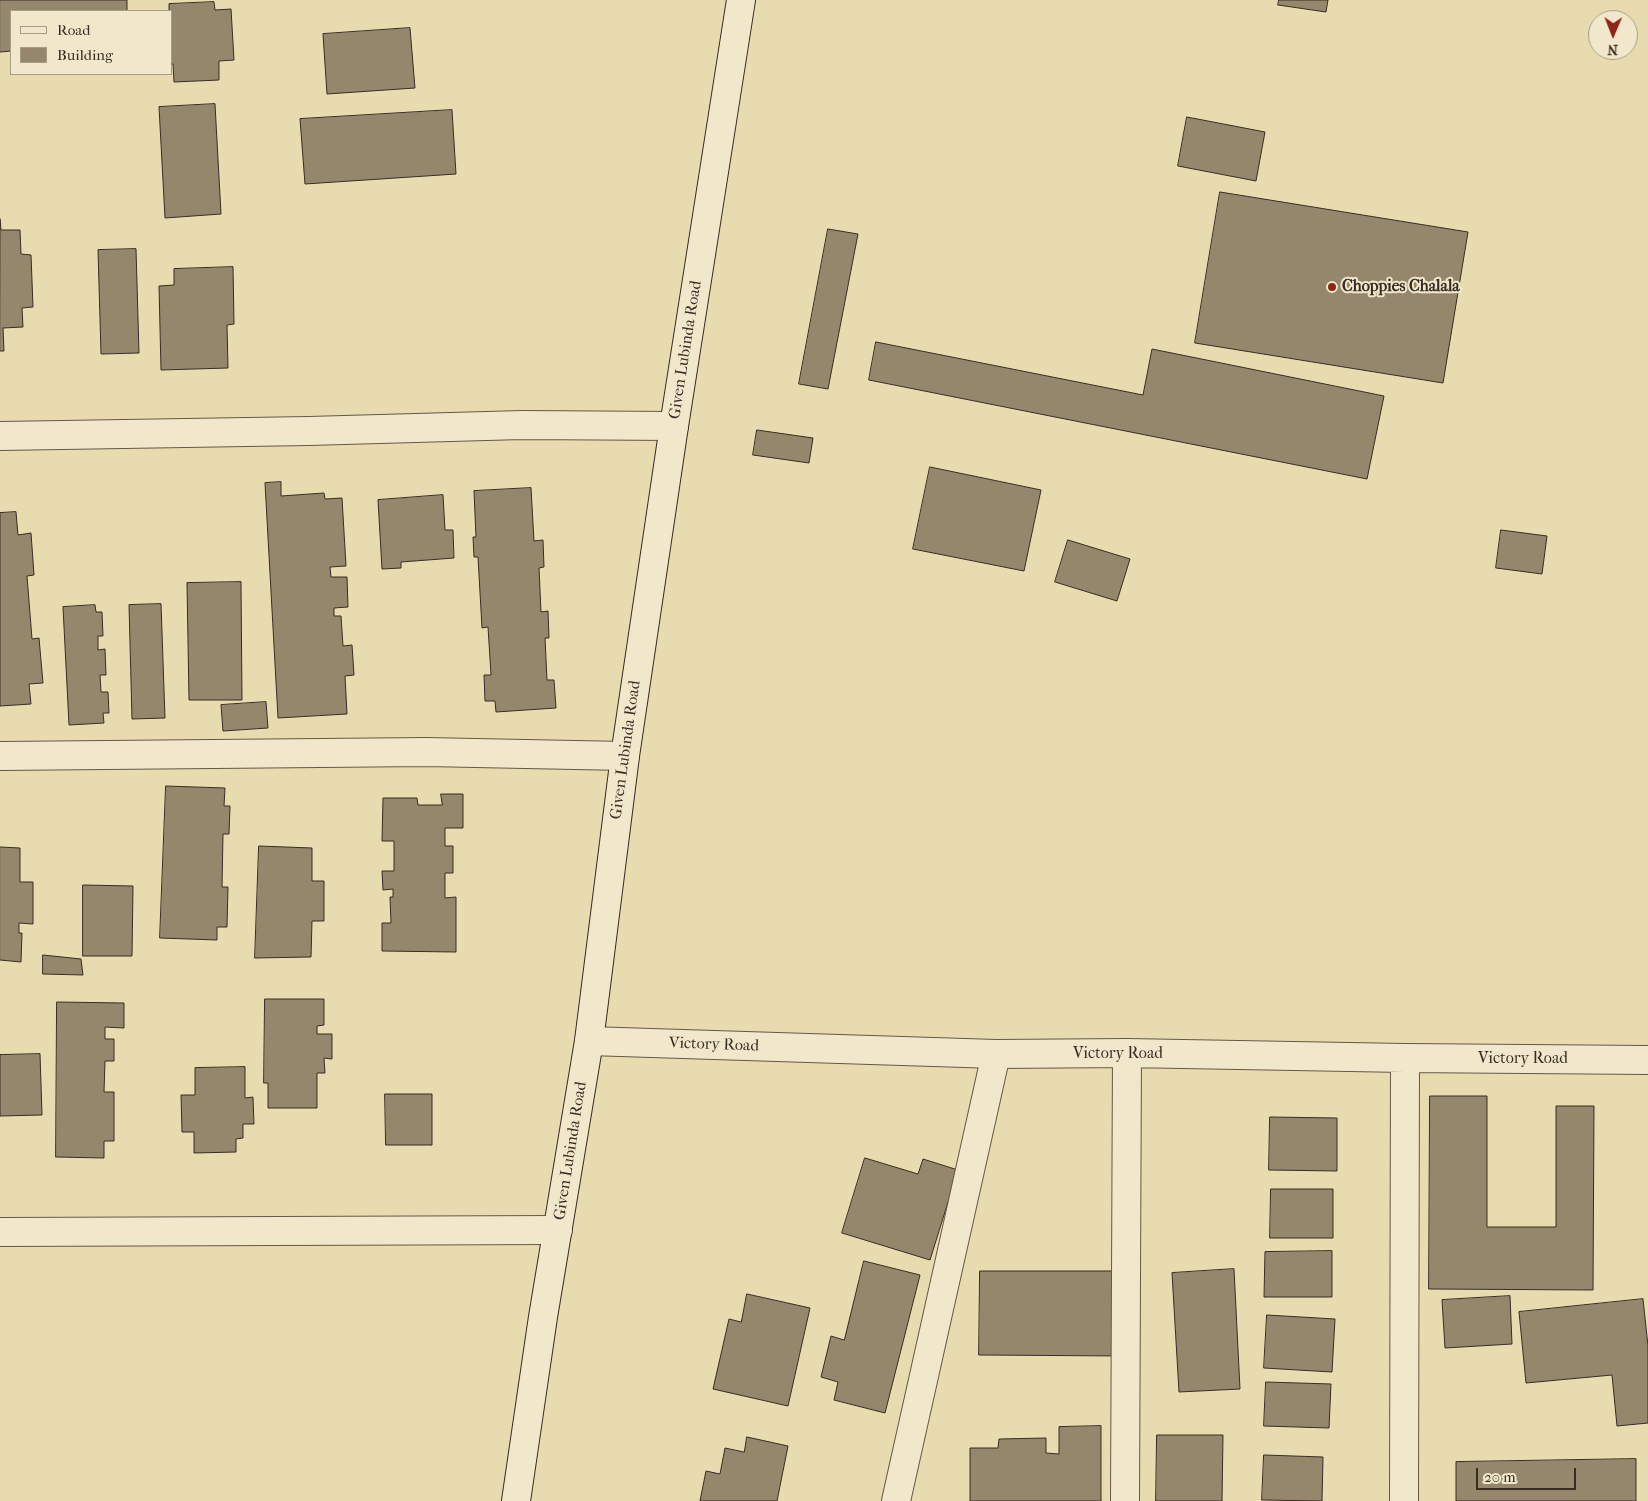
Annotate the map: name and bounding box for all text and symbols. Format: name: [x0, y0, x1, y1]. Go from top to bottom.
legend: [10, 10, 172, 75]
north arrow: [1588, 10, 1638, 60]
text: Road: [57, 21, 90, 39]
text: N: [1607, 41, 1618, 58]
text: Building: [57, 46, 113, 64]
place label: Choppies Chalala: [1342, 277, 1460, 297]
street label: Given Lubinda Road: [666, 279, 706, 421]
marker: Choppies Chalala: [1326, 281, 1338, 293]
street label: Given Lubinda Road: [607, 679, 645, 821]
street label: Victory Road: [669, 1034, 759, 1056]
street label: Victory Road: [1073, 1044, 1163, 1064]
street label: Victory Road: [1478, 1049, 1568, 1069]
street label: Given Lubinda Road: [551, 1080, 591, 1222]
scale bar: [1478, 1458, 1578, 1490]
text: 20 m: [1484, 1468, 1516, 1486]

